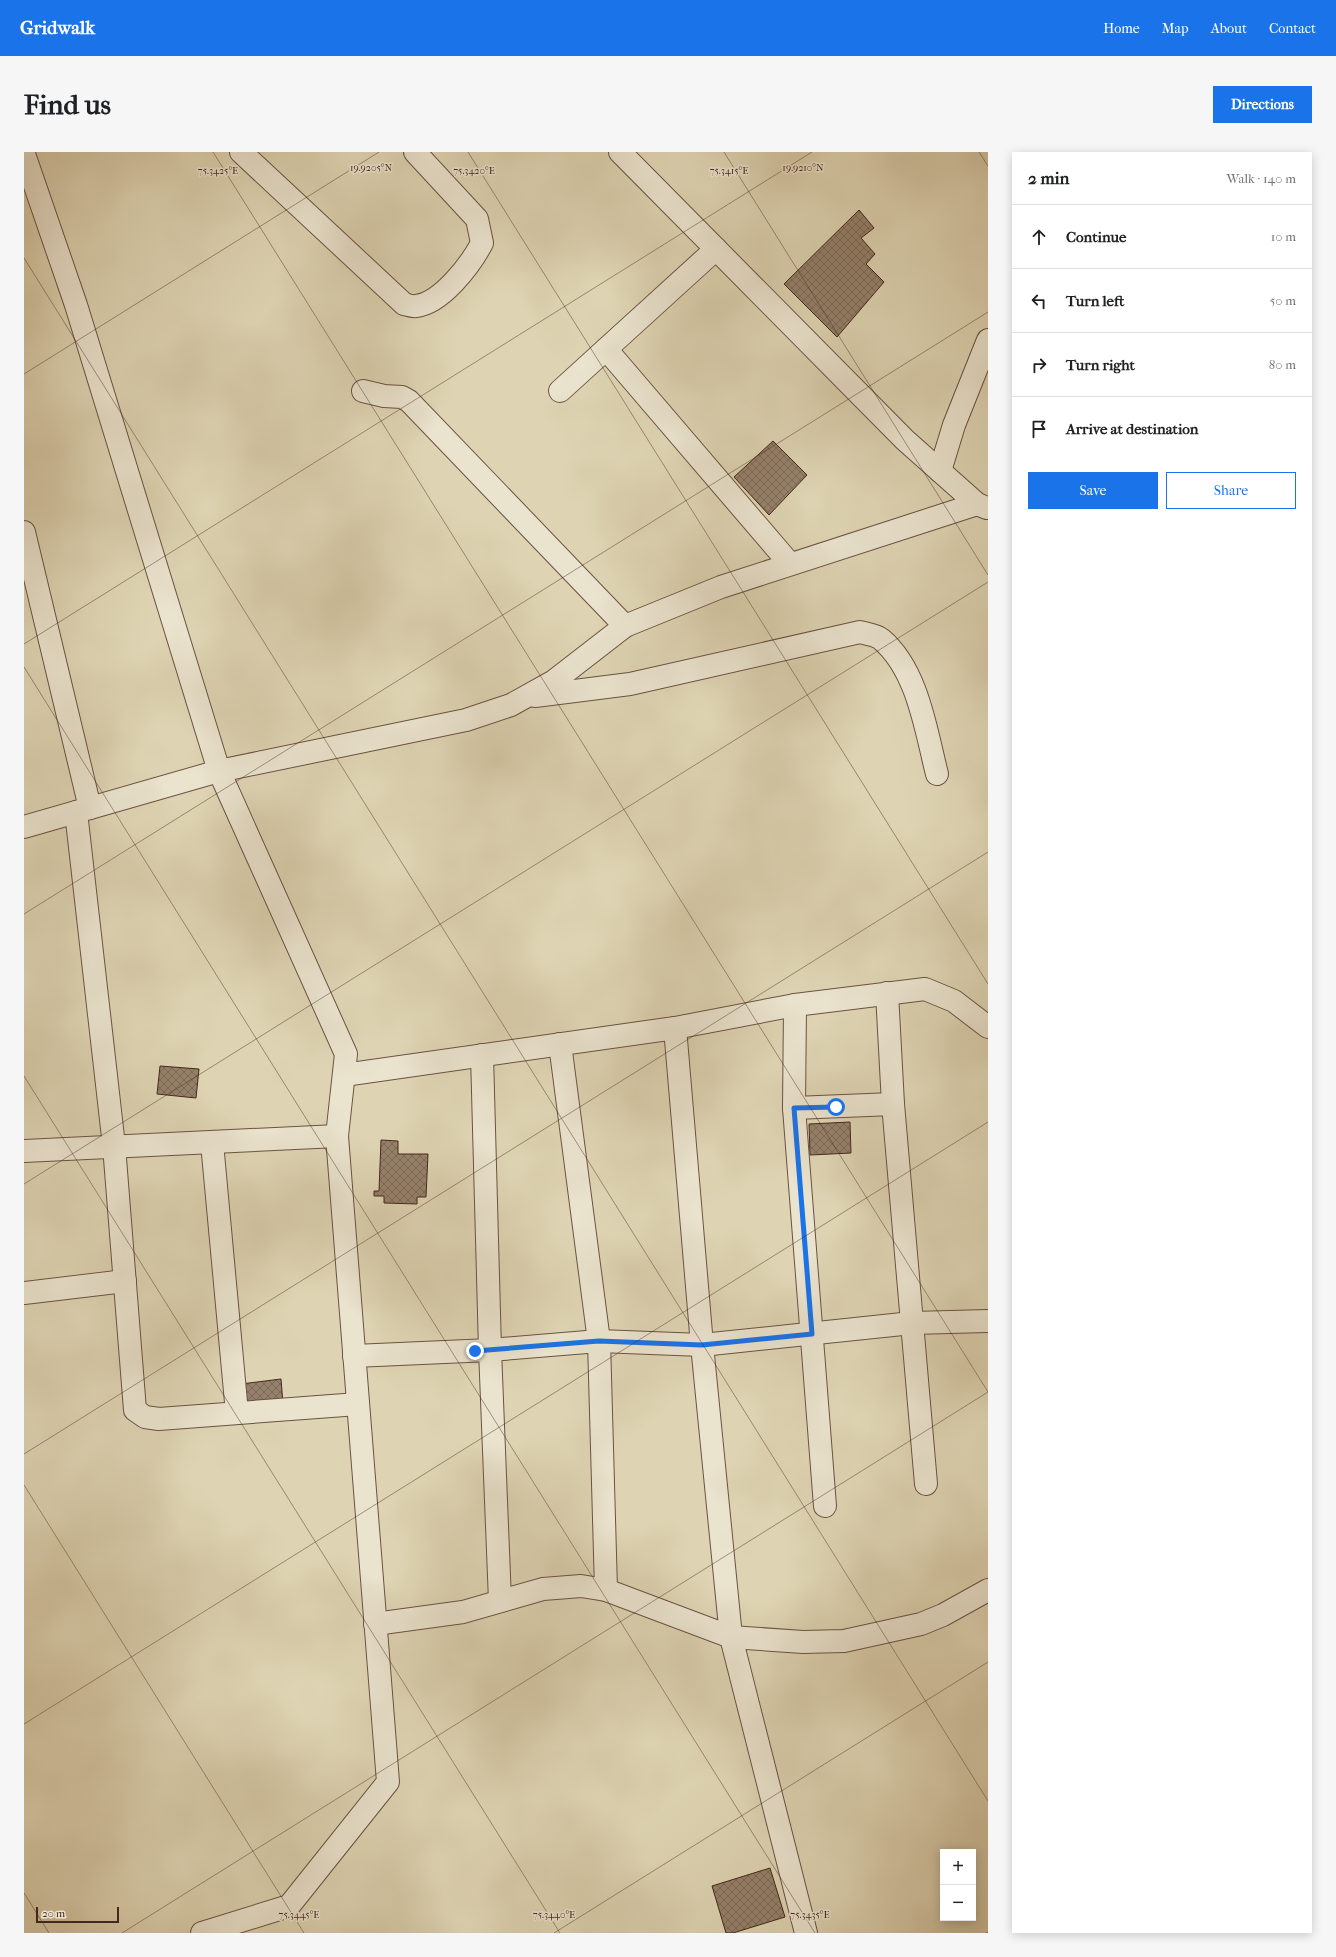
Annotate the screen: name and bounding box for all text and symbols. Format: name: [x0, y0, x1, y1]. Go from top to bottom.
text: Gridwalk: [20, 17, 95, 39]
text: Home: [1103, 20, 1140, 37]
text: Map: [1162, 20, 1189, 37]
text: About: [1211, 20, 1247, 37]
text: Contact: [1269, 20, 1316, 37]
button: Directions: [1213, 86, 1312, 123]
text: Find us: [24, 88, 111, 121]
text: 19.9205°N: [350, 162, 392, 174]
text: 19.9210°N: [782, 162, 824, 174]
text: 75.3425°E: [198, 165, 238, 177]
text: 75.3420°E: [453, 165, 495, 177]
text: 75.3415°E: [710, 165, 748, 177]
text: 2 min: [1028, 168, 1069, 188]
text: Walk · 140 m: [1227, 171, 1296, 186]
icon: ahead: [1028, 226, 1050, 248]
text: Continue: [1066, 228, 1126, 246]
text: 10 m: [1271, 229, 1296, 244]
icon: left: [1028, 290, 1050, 312]
text: Turn left: [1066, 292, 1124, 310]
text: 50 m: [1270, 293, 1296, 308]
icon: right: [1028, 354, 1050, 376]
text: Turn right: [1066, 356, 1135, 374]
text: 80 m: [1269, 357, 1296, 372]
icon: arrive: [1028, 418, 1050, 440]
text: Arrive at destination: [1066, 420, 1198, 438]
button: Save: [1028, 472, 1158, 509]
button: Share: [1166, 472, 1296, 509]
route start: [827, 1098, 845, 1116]
route end: [466, 1342, 484, 1360]
map controls: [940, 1849, 976, 1921]
button: +: [940, 1849, 976, 1885]
button: −: [940, 1885, 976, 1921]
scale bar: [36, 1905, 119, 1924]
text: 20 m: [42, 1907, 65, 1920]
text: 75.3445°E: [279, 1909, 319, 1921]
text: 75.3440°E: [533, 1909, 575, 1921]
text: 75.3435°E: [790, 1909, 830, 1921]

